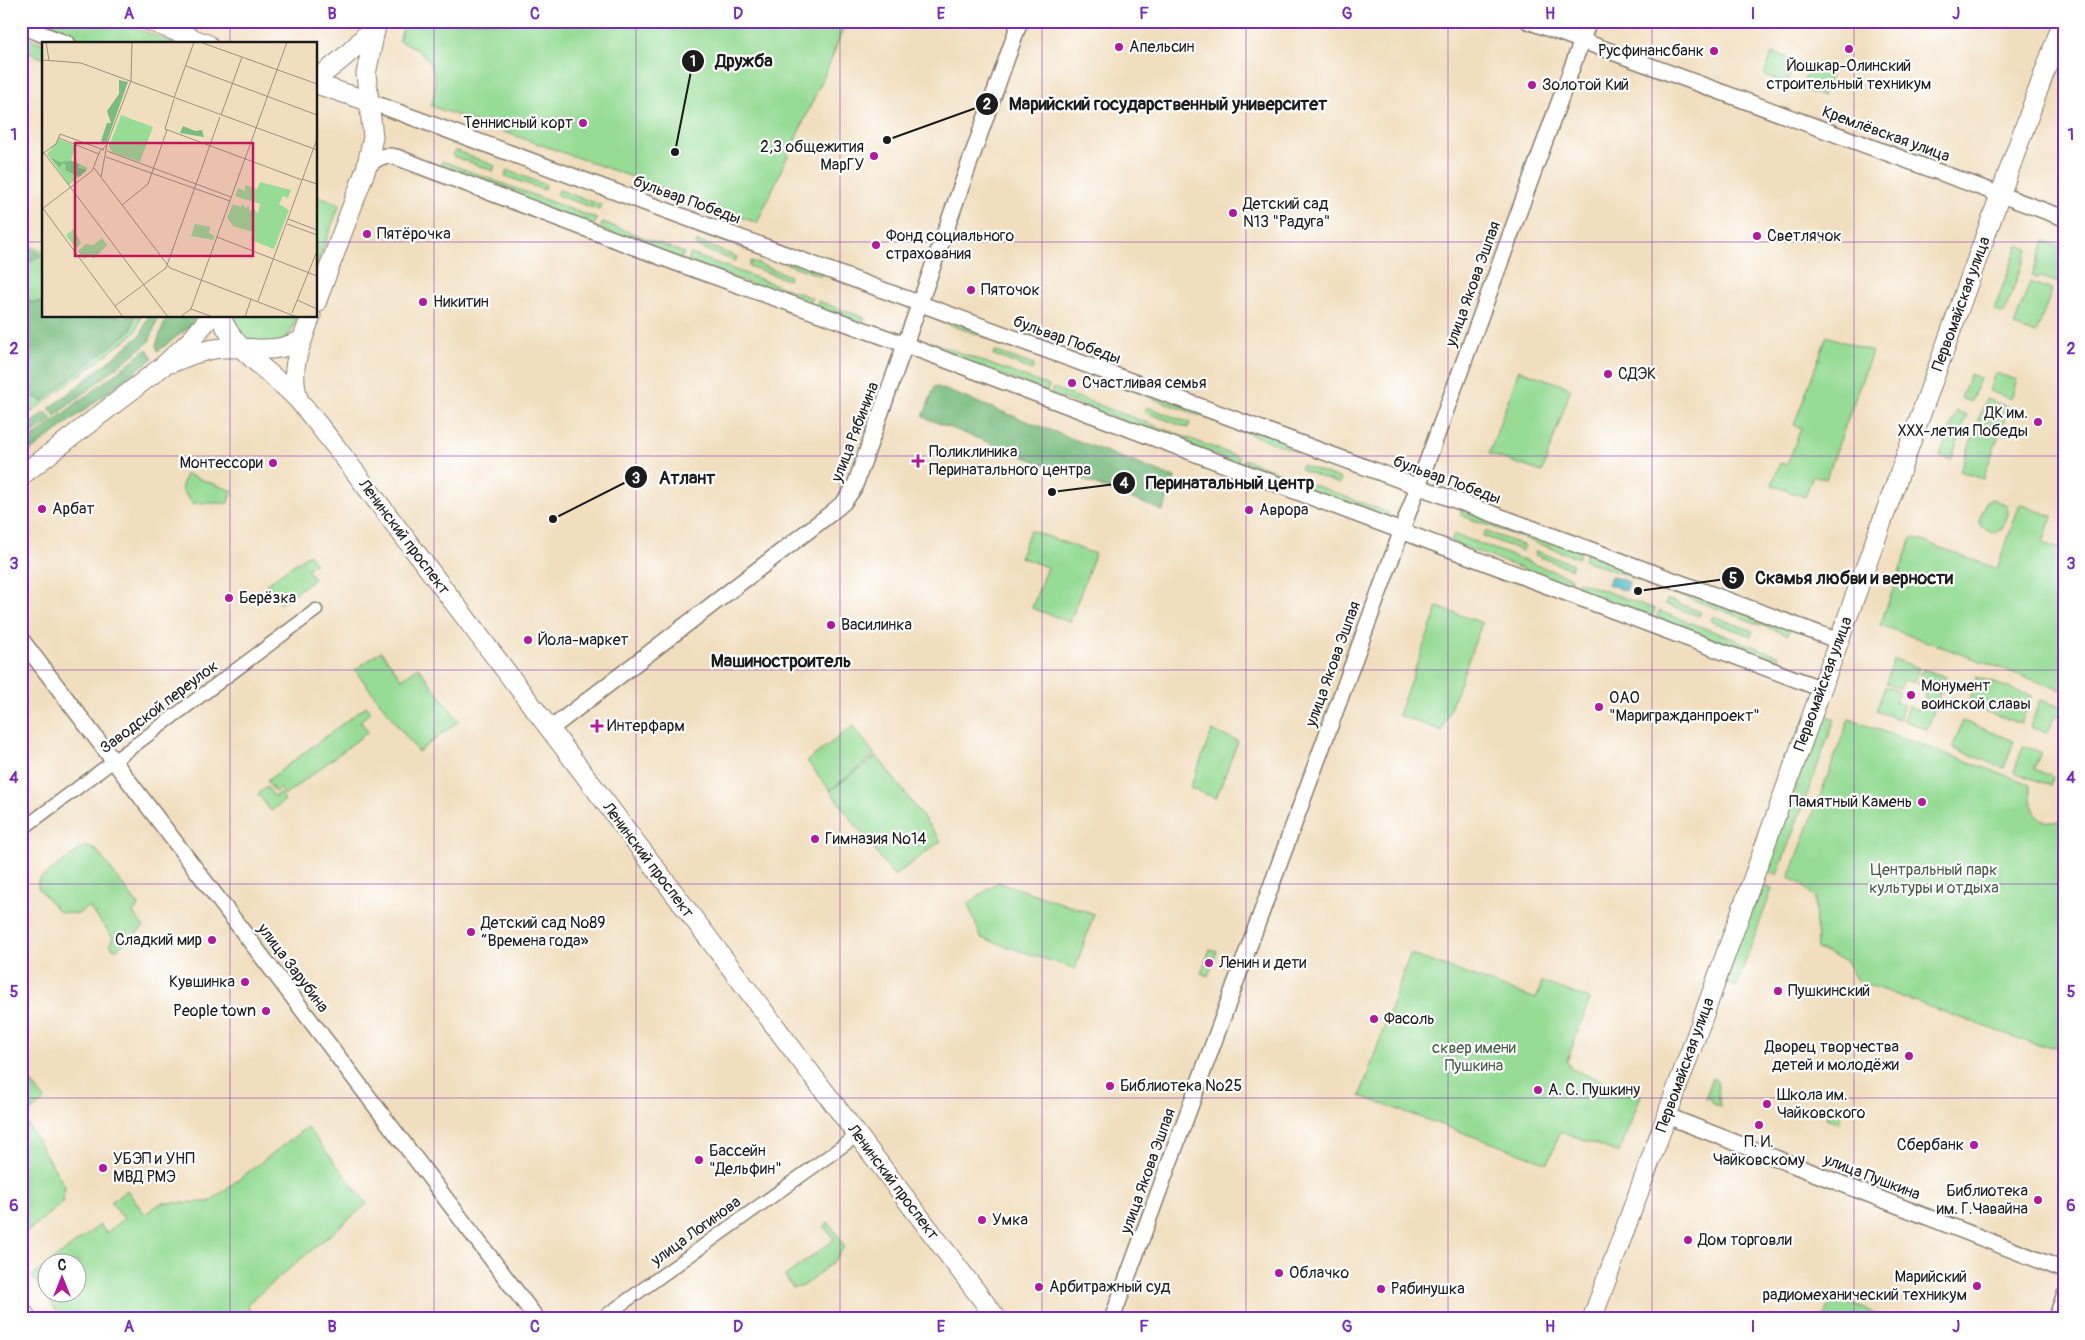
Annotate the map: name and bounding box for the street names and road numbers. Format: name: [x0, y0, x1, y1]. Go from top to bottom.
street label: Кремлёвская улица: [1819, 102, 1953, 166]
street label: бульвар Победы: [630, 171, 744, 229]
street label: улица Якова Эшпая: [1441, 218, 1505, 350]
street label: Первомайская улица: [1927, 234, 1995, 374]
street label: бульвар Победы: [1010, 311, 1124, 369]
street label: улица Рябинина: [826, 379, 883, 486]
street label: бульвар Победы: [1390, 451, 1504, 509]
street label: Ленинский проспект: [353, 474, 454, 599]
street label: улица Якова Эшпая: [1301, 598, 1365, 730]
street label: Первомайская улица: [1789, 614, 1857, 754]
street label: Заводской переулок: [96, 656, 222, 758]
street label: Ленинский проспект: [597, 797, 698, 922]
street label: улица Зарубина: [252, 919, 333, 1017]
street label: Первомайская улица: [1651, 995, 1719, 1135]
street label: улица Якова Эшпая: [1116, 1105, 1180, 1237]
street label: Ленинский проспект: [842, 1119, 943, 1244]
street label: улица Пушкина: [1820, 1149, 1923, 1205]
street label: улица Логинова: [646, 1192, 745, 1271]

